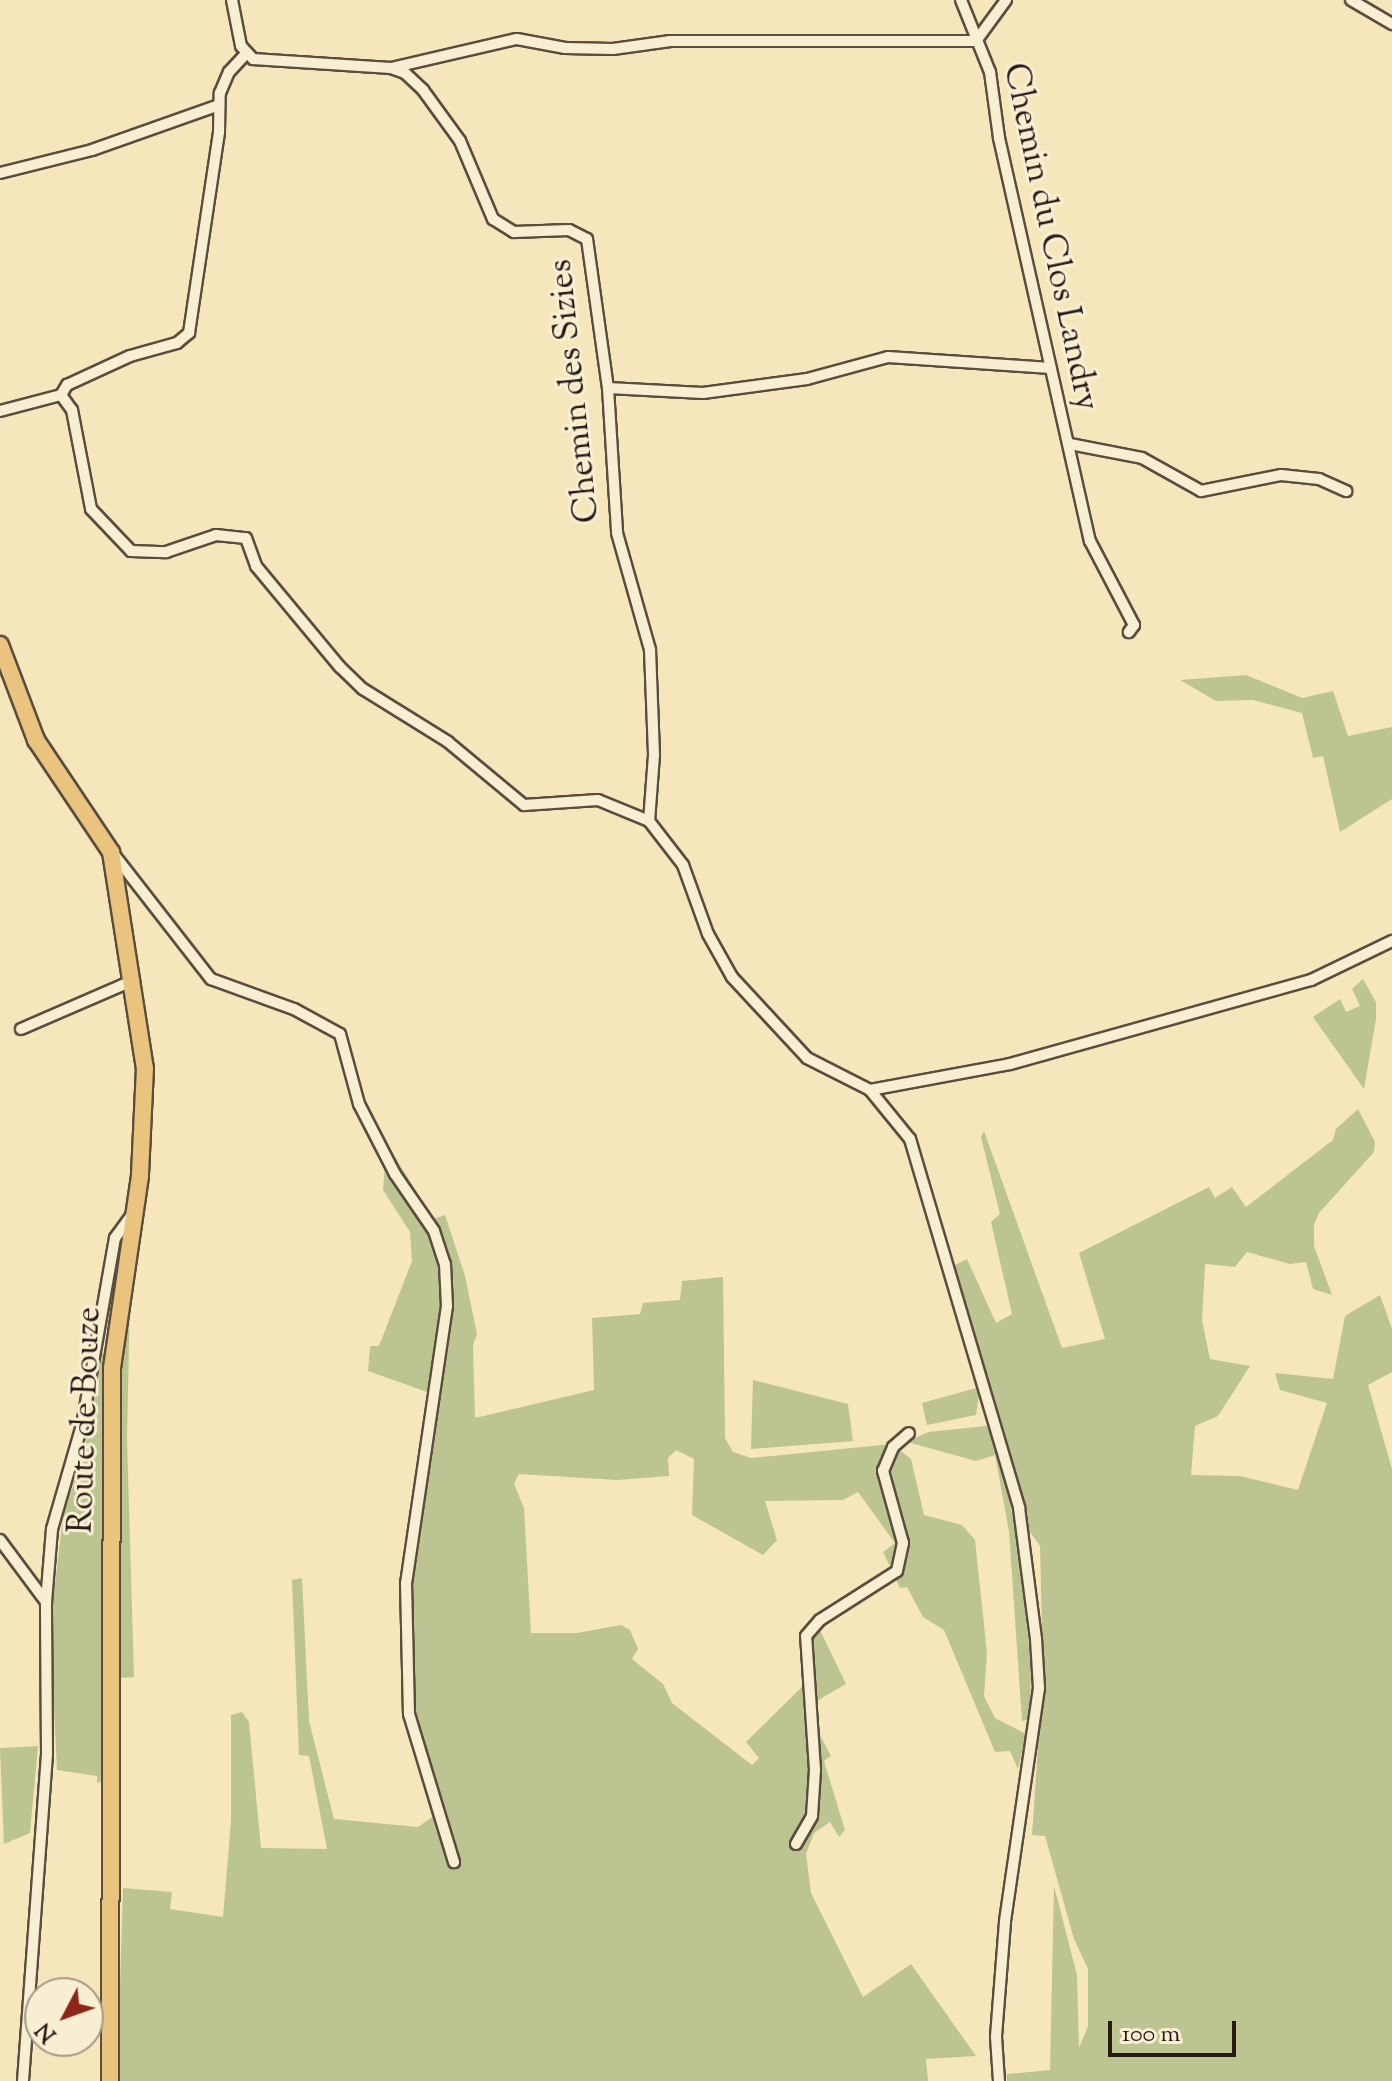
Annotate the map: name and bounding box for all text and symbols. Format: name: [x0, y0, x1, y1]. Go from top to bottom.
street label: Chemin du Clos Landry: [993, 60, 1107, 414]
street label: Chemin des Sizies: [541, 257, 609, 525]
street label: Route de Bouze: [62, 1306, 110, 1534]
north arrow: [24, 1977, 104, 2057]
scale bar: [1112, 2005, 1240, 2055]
text: N: [30, 2014, 65, 2049]
text: 100 m: [1122, 2018, 1180, 2052]

